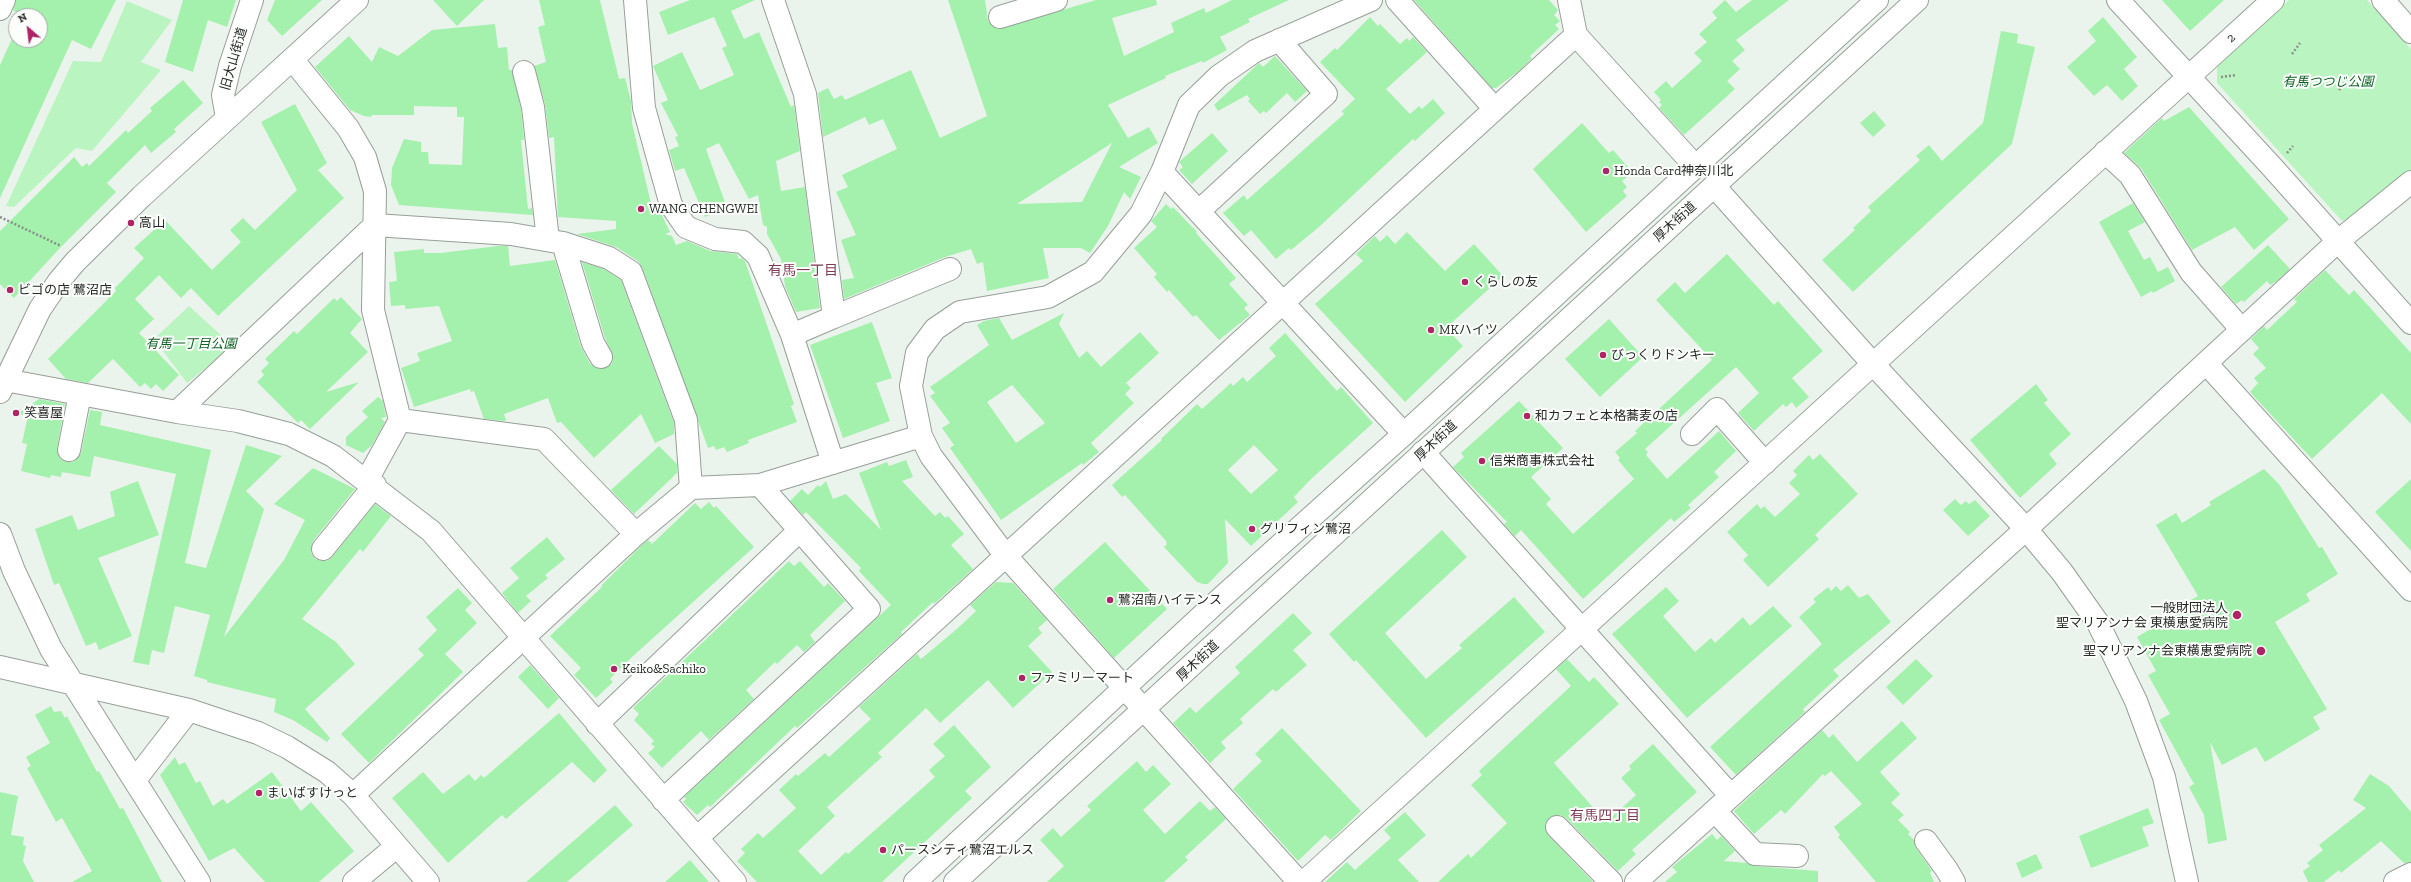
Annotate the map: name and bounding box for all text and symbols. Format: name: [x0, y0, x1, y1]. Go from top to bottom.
north arrow: [8, 8, 48, 48]
text: N: [16, 10, 29, 26]
street label: 旧大山街道: [218, 26, 250, 92]
street label: 2: [2223, 30, 2239, 46]
park label: 有馬つつじ公園: [2283, 74, 2373, 90]
place label: Honda Card神奈川北: [1614, 163, 1733, 179]
marker: Honda Card神奈川北: [1601, 166, 1611, 176]
street label: 厚木街道: [1650, 199, 1700, 245]
place label: WANG CHENGWEI: [649, 201, 758, 217]
marker: WANG CHENGWEI: [636, 204, 646, 214]
place label: 高山: [139, 215, 165, 231]
marker: 高山: [126, 218, 136, 228]
district label: 有馬一丁目: [768, 263, 838, 279]
place label: くらしの友: [1473, 274, 1538, 290]
marker: くらしの友: [1460, 277, 1470, 287]
place label: ビゴの店 鷺沼店: [18, 282, 112, 298]
marker: ビゴの店 鷺沼店: [5, 285, 15, 295]
place label: MKハイツ: [1439, 322, 1498, 338]
marker: MKハイツ: [1426, 325, 1436, 335]
park label: 有馬一丁目公園: [146, 336, 236, 352]
place label: びっくりドンキー: [1611, 347, 1715, 363]
marker: びっくりドンキー: [1598, 350, 1608, 360]
place label: 笑喜屋: [24, 405, 63, 421]
marker: 笑喜屋: [11, 408, 21, 418]
place label: 和カフェと本格蕎麦の店: [1535, 408, 1678, 424]
marker: 和カフェと本格蕎麦の店: [1522, 411, 1532, 421]
street label: 厚木街道: [1412, 418, 1460, 464]
place label: 信栄商事株式会社: [1490, 453, 1594, 469]
marker: 信栄商事株式会社: [1477, 456, 1487, 466]
place label: グリフィン鷺沼: [1260, 521, 1351, 537]
marker: グリフィン鷺沼: [1247, 524, 1257, 534]
place label: 鷺沼南ハイテンス: [1118, 592, 1222, 608]
marker: 鷺沼南ハイテンス: [1105, 595, 1115, 605]
place label: 一般財団法人 聖マリアンナ会 東横恵愛病院: [2056, 600, 2228, 631]
marker: 一般財団法人 聖マリアンナ会 東横恵愛病院: [2231, 609, 2243, 621]
street label: 厚木街道: [1174, 638, 1222, 684]
place label: 聖マリアンナ会東横恵愛病院: [2083, 643, 2252, 659]
marker: 聖マリアンナ会東横恵愛病院: [2255, 645, 2267, 657]
place label: Keiko&Sachiko: [622, 661, 706, 677]
marker: Keiko&Sachiko: [609, 664, 619, 674]
place label: ファミリーマート: [1030, 670, 1134, 686]
marker: ファミリーマート: [1017, 673, 1027, 683]
place label: まいばすけっと: [267, 785, 358, 801]
marker: まいばすけっと: [254, 788, 264, 798]
district label: 有馬四丁目: [1570, 808, 1640, 824]
place label: パースシティ鷺沼エルス: [891, 842, 1034, 858]
marker: パースシティ鷺沼エルス: [878, 845, 888, 855]

